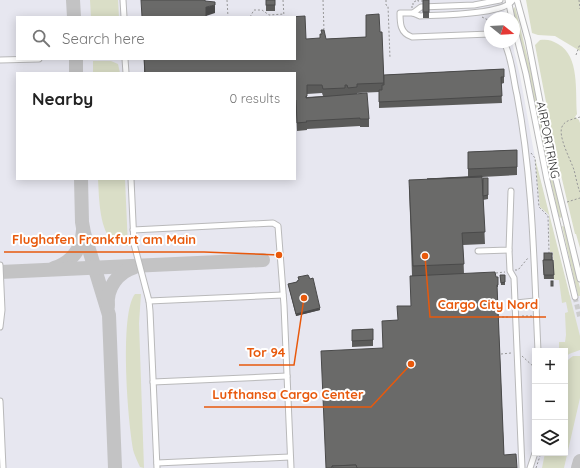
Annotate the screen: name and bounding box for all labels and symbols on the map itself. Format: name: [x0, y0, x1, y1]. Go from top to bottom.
north arrow: [484, 12, 520, 48]
street label: AIRPORTRING: [534, 100, 563, 180]
callout: Flughafen Frankfurt am Main: [4, 227, 204, 252]
text: Flughafen Frankfurt am Main: [12, 231, 196, 247]
callout: Cargo City Nord: [430, 292, 546, 317]
text: Cargo City Nord: [438, 296, 538, 312]
callout: Tor 94: [239, 340, 294, 365]
text: Tor 94: [246, 344, 286, 360]
callout: Lufthansa Cargo Center: [204, 382, 371, 407]
text: Lufthansa Cargo Center: [212, 386, 364, 402]

